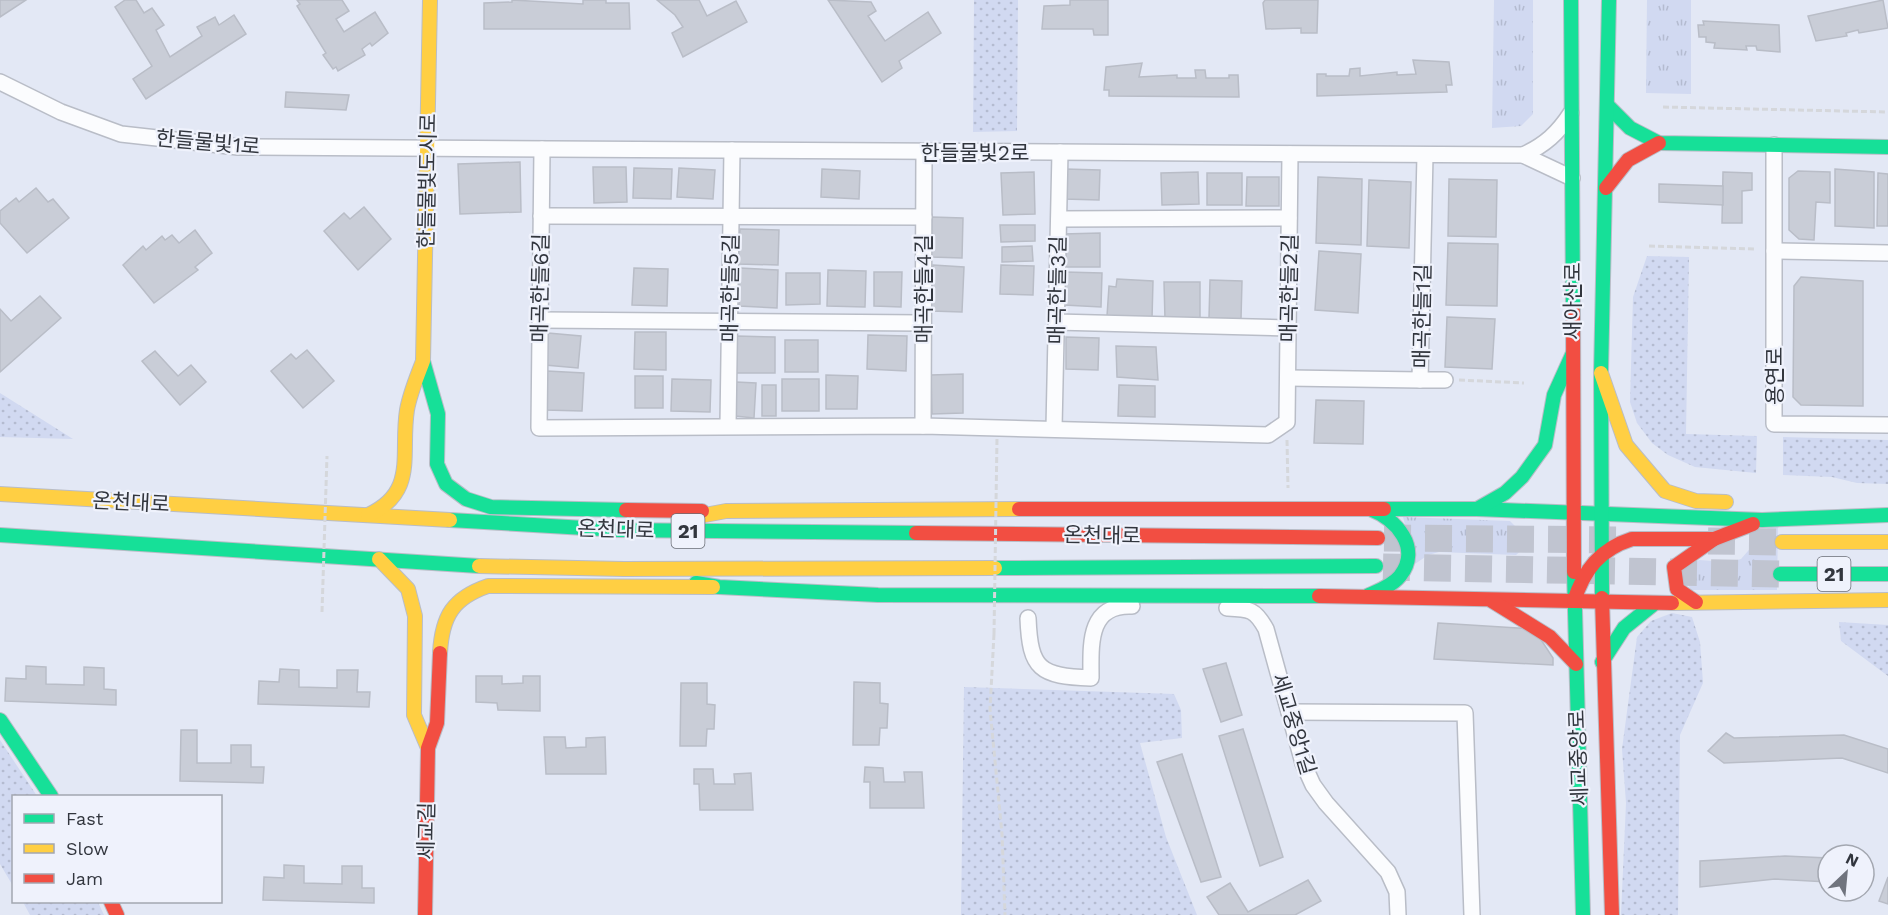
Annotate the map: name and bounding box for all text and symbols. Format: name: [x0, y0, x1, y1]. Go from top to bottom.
street label: 한들물빛도시로: [413, 113, 441, 249]
street label: 한들물빛1로: [155, 125, 261, 159]
street label: 한들물빛2로: [921, 140, 1029, 165]
street label: 매곡한들6길: [527, 233, 553, 343]
street label: 매곡한들5길: [717, 233, 743, 343]
street label: 매곡한들2길: [1276, 233, 1302, 343]
street label: 매곡한들4길: [911, 234, 936, 344]
street label: 매곡한들3길: [1044, 235, 1070, 345]
street label: 새아산로: [1560, 262, 1585, 340]
street label: 매곡한들1길: [1409, 263, 1435, 369]
street label: 용연로: [1762, 347, 1787, 405]
street label: 온천대로: [92, 487, 170, 517]
road number: 21: [672, 514, 704, 548]
street label: 온천대로: [577, 515, 655, 543]
street label: 온천대로: [1063, 522, 1141, 548]
road number: 21: [1818, 557, 1850, 591]
street label: 세교중앙1길: [1267, 670, 1321, 778]
street label: 세교중앙로: [1564, 709, 1592, 807]
legend: [12, 795, 222, 903]
street label: 세교길: [413, 802, 439, 860]
text: Fast: [66, 808, 104, 829]
text: Slow: [66, 838, 109, 859]
north arrow: [1816, 843, 1876, 903]
text: N: [1843, 849, 1862, 871]
text: Jam: [66, 868, 103, 889]

